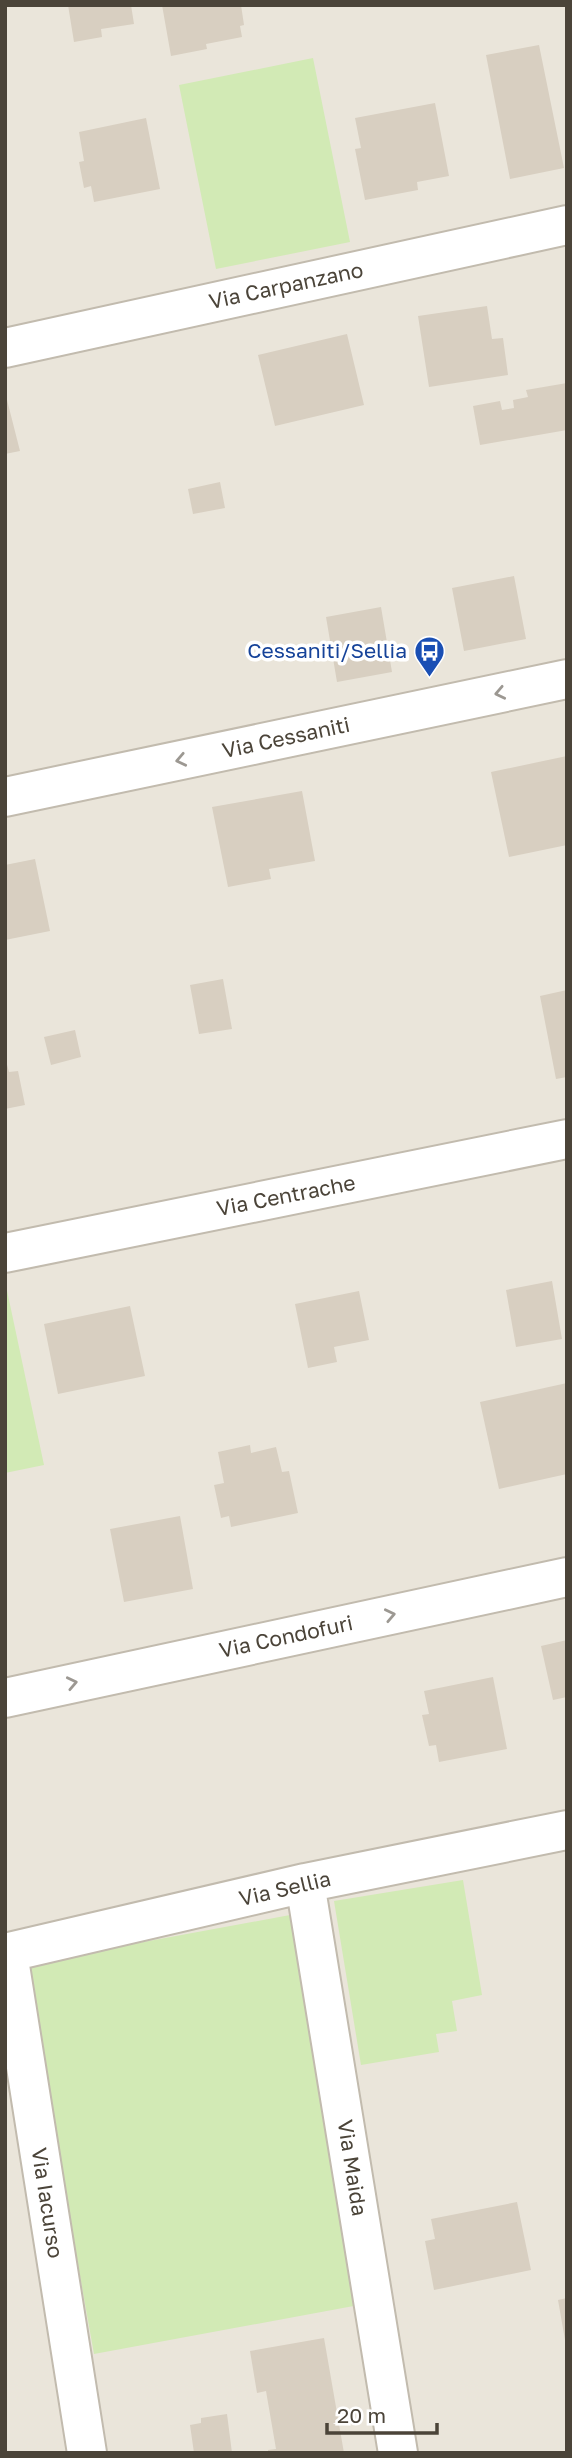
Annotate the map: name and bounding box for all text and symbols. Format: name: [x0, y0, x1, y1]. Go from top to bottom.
street label: Via Carpanzano: [206, 256, 365, 314]
bus stop icon: Cessaniti/Sellia: [413, 634, 447, 678]
place label: Cessaniti/Sellia: [247, 637, 407, 663]
one-way arrow: [494, 685, 506, 700]
street label: Via Cessaniti: [220, 711, 352, 763]
one-way arrow: [175, 752, 187, 767]
street label: Via Centrache: [214, 1169, 357, 1221]
street label: Via Condofuri: [217, 1609, 355, 1663]
one-way arrow: [384, 1609, 396, 1624]
one-way arrow: [66, 1677, 78, 1692]
street label: Via Sellia: [236, 1865, 333, 1911]
street label: Via Maida: [333, 2118, 373, 2218]
street label: Via Iacurso: [26, 2146, 70, 2260]
scale bar: [327, 2392, 437, 2436]
text: 20 m: [337, 2402, 386, 2428]

